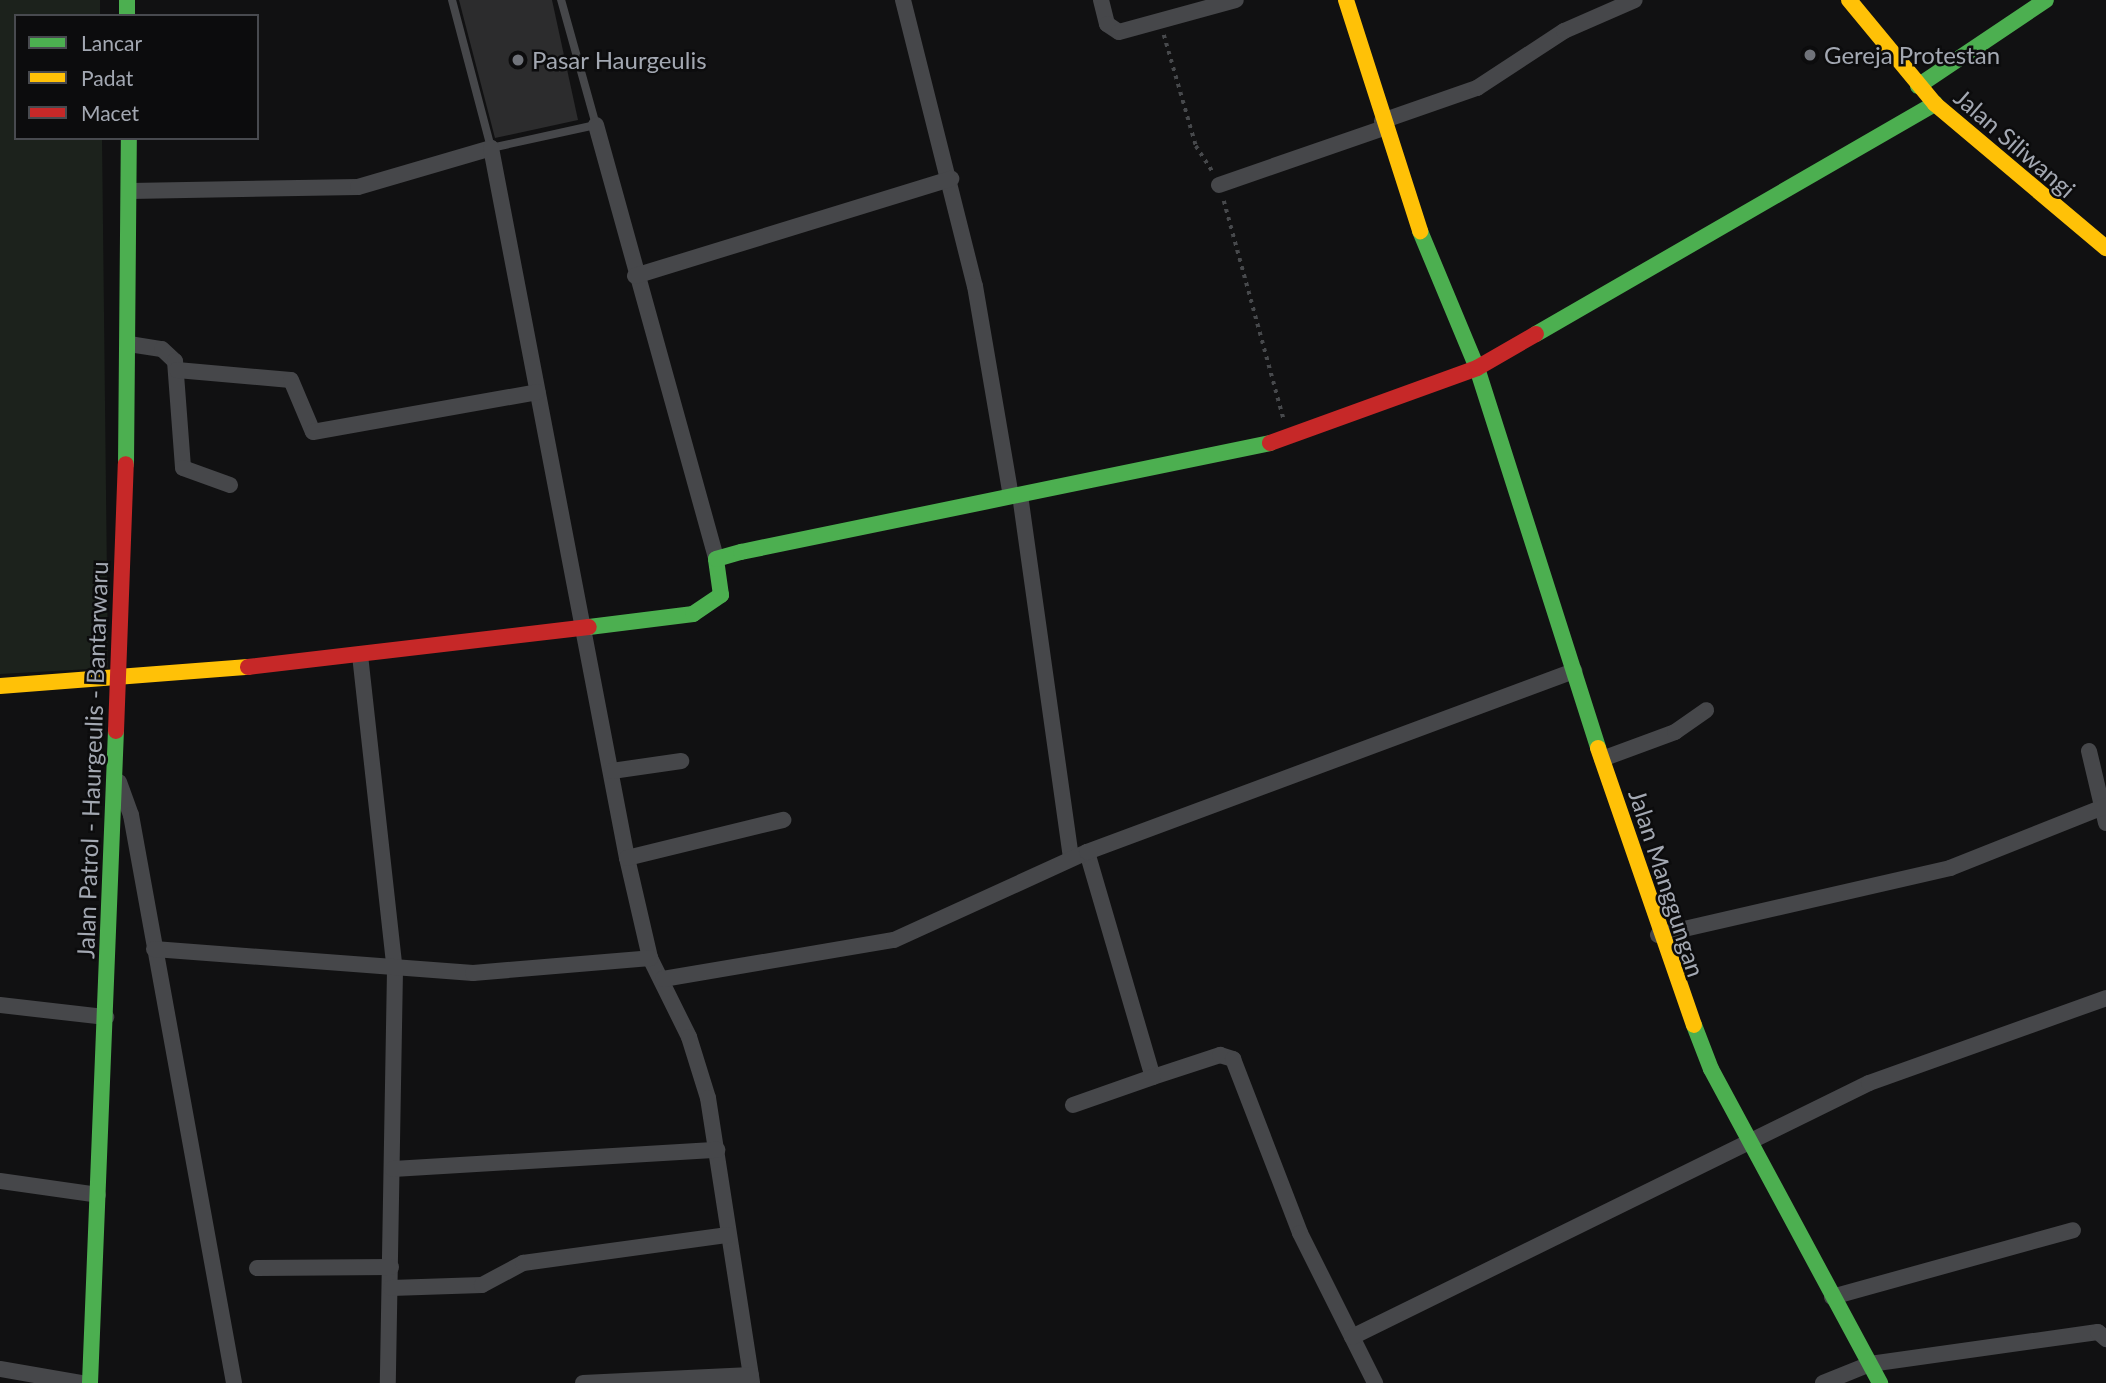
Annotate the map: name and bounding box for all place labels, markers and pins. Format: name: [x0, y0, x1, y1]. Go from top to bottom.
place label: Gereja Protestan: [1824, 41, 2000, 69]
place label: Pasar Haurgeulis: [532, 46, 707, 74]
marker: Gereja Protestan: [1802, 47, 1818, 63]
marker: Pasar Haurgeulis: [510, 52, 526, 68]

